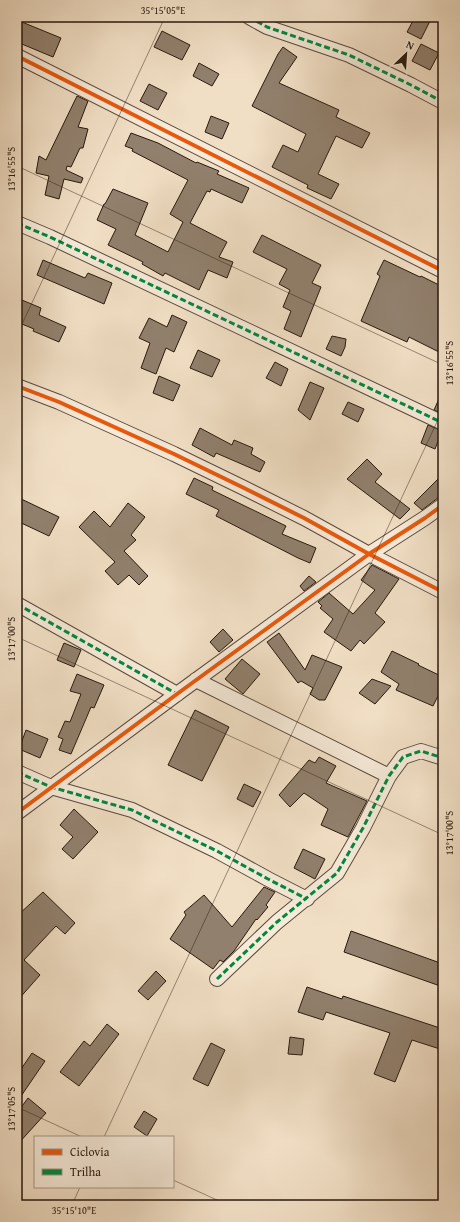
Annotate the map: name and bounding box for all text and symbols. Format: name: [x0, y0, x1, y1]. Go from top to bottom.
text: 35°15'05"E: [141, 3, 185, 18]
north arrow: [386, 34, 426, 74]
text: N: [404, 36, 418, 54]
text: 13°16'55"S: [4, 147, 19, 191]
text: 13°16'55"S: [442, 341, 457, 385]
text: 13°17'00"S: [4, 617, 19, 661]
text: 13°17'00"S: [442, 811, 457, 855]
text: 13°17'05"S: [4, 1087, 19, 1131]
legend: [34, 1136, 174, 1188]
text: Ciclovia: [70, 1143, 110, 1160]
text: Trilha: [70, 1163, 101, 1180]
text: 35°15'10"E: [52, 1203, 96, 1218]

